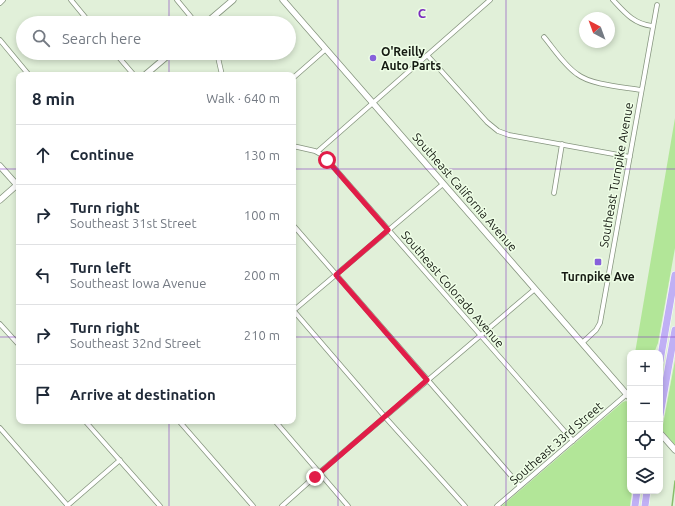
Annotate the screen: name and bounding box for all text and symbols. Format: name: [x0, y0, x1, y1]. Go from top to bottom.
text: C: [418, 6, 427, 20]
north arrow: [579, 12, 615, 48]
search box: [16, 16, 296, 60]
icon: search: [30, 27, 52, 49]
text: Search here: [62, 30, 141, 47]
place label: O'Reilly Auto Parts: [381, 45, 442, 72]
marker: O'Reilly Auto Parts: [368, 53, 378, 63]
text: 8 min: [32, 89, 75, 108]
text: Walk · 640 m: [206, 91, 280, 105]
street label: Southeast Turnpike Avenue: [597, 101, 635, 249]
street label: Southeast California Avenue: [410, 130, 520, 254]
icon: ahead: [32, 144, 54, 166]
text: Continue: [70, 146, 134, 163]
text: 130 m: [244, 148, 280, 162]
route start: [318, 151, 336, 169]
text: Turn right: [70, 199, 140, 216]
icon: right: [32, 204, 54, 226]
text: 100 m: [244, 208, 280, 222]
text: Southeast 31st Street: [70, 216, 197, 230]
street label: Southeast Colorado Avenue: [399, 228, 507, 350]
marker: Turnpike Ave: [593, 257, 603, 267]
text: Turn left: [70, 259, 131, 276]
icon: left: [32, 264, 54, 286]
text: 200 m: [244, 268, 280, 282]
place label: Turnpike Ave: [561, 270, 635, 283]
text: Southeast Iowa Avenue: [70, 276, 206, 290]
text: Turn right: [70, 319, 140, 336]
icon: right: [32, 324, 54, 346]
text: 210 m: [244, 328, 280, 342]
text: Southeast 32nd Street: [70, 336, 201, 350]
map controls: [627, 350, 663, 494]
button: +: [627, 350, 663, 386]
icon: arrive: [32, 384, 54, 406]
text: Arrive at destination: [70, 386, 216, 403]
button: −: [627, 386, 663, 422]
street label: Southeast 33rd Street: [507, 399, 605, 487]
button: locate: [627, 422, 663, 458]
button: layers: [627, 458, 663, 494]
route end: [306, 468, 324, 486]

